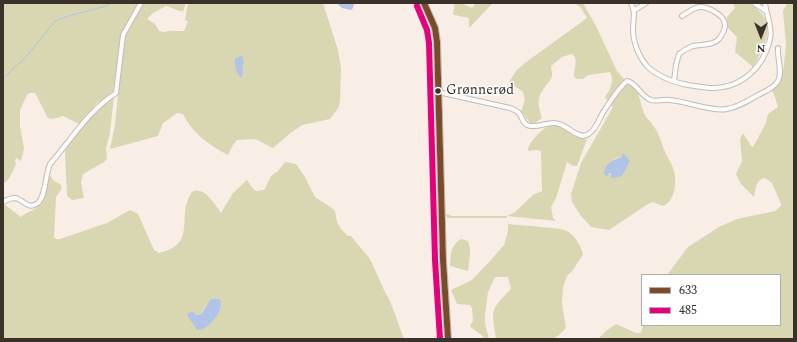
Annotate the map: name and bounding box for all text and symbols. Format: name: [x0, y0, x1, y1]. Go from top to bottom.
north arrow: [741, 16, 781, 56]
text: N: [757, 40, 766, 57]
place label: Grønnerød: [446, 83, 514, 99]
marker: Grønnerød: [433, 86, 443, 96]
legend: [641, 274, 781, 326]
text: 633: [679, 281, 697, 300]
text: 485: [679, 301, 697, 320]

